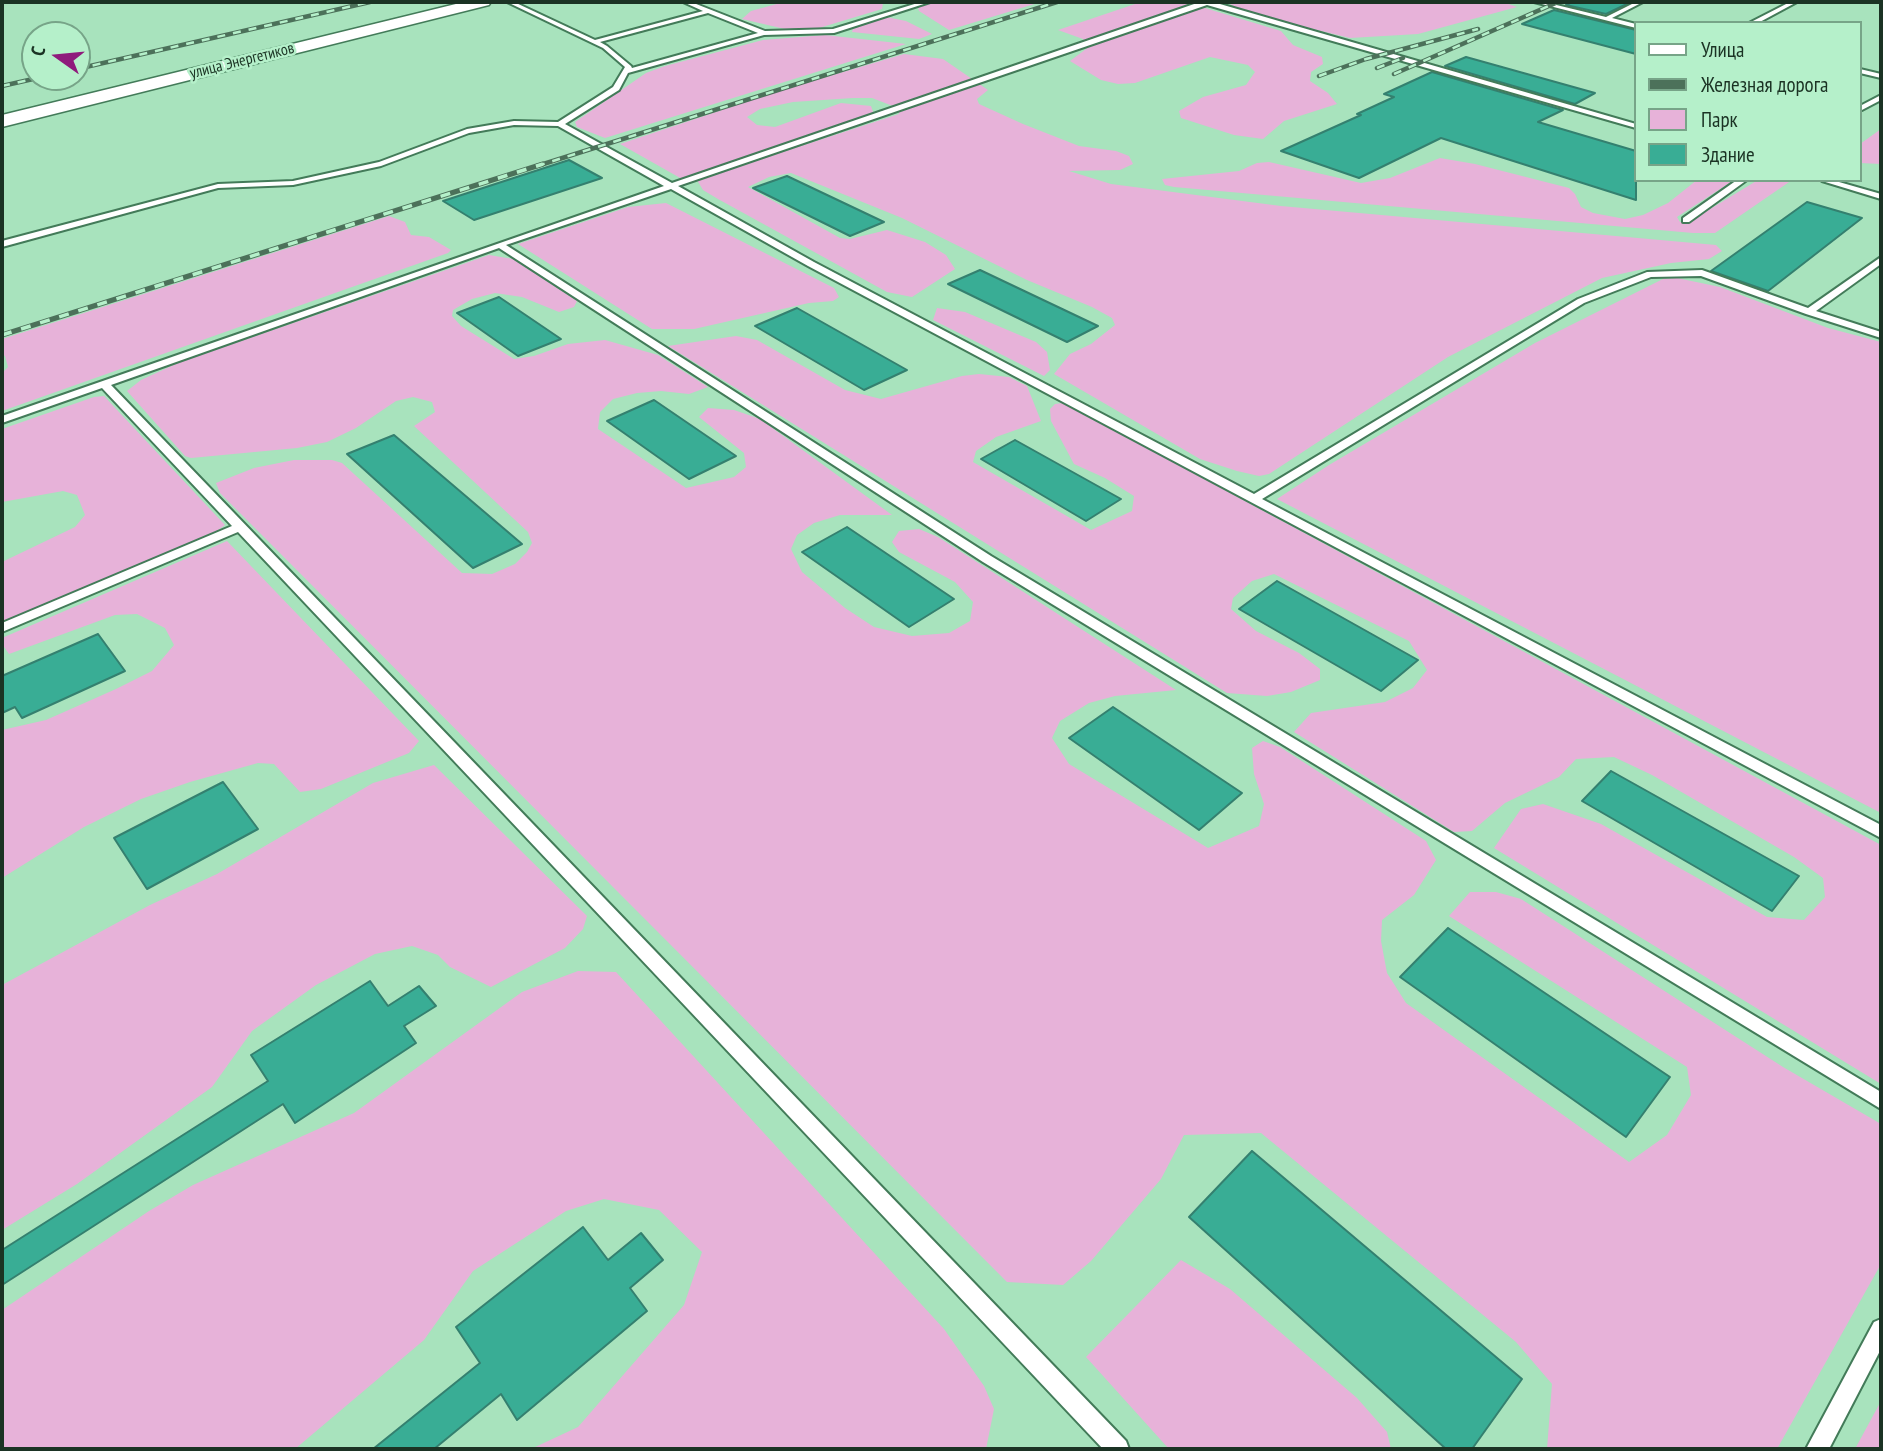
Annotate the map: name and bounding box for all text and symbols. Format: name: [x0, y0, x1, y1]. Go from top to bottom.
north arrow: [21, 21, 91, 91]
legend: [1634, 21, 1862, 182]
text: Улица: [1701, 36, 1744, 63]
street label: улица Энергетиков: [188, 39, 296, 83]
text: С: [25, 44, 50, 58]
text: Железная дорога: [1701, 71, 1828, 98]
text: Парк: [1701, 106, 1738, 133]
text: Здание: [1701, 141, 1755, 168]

